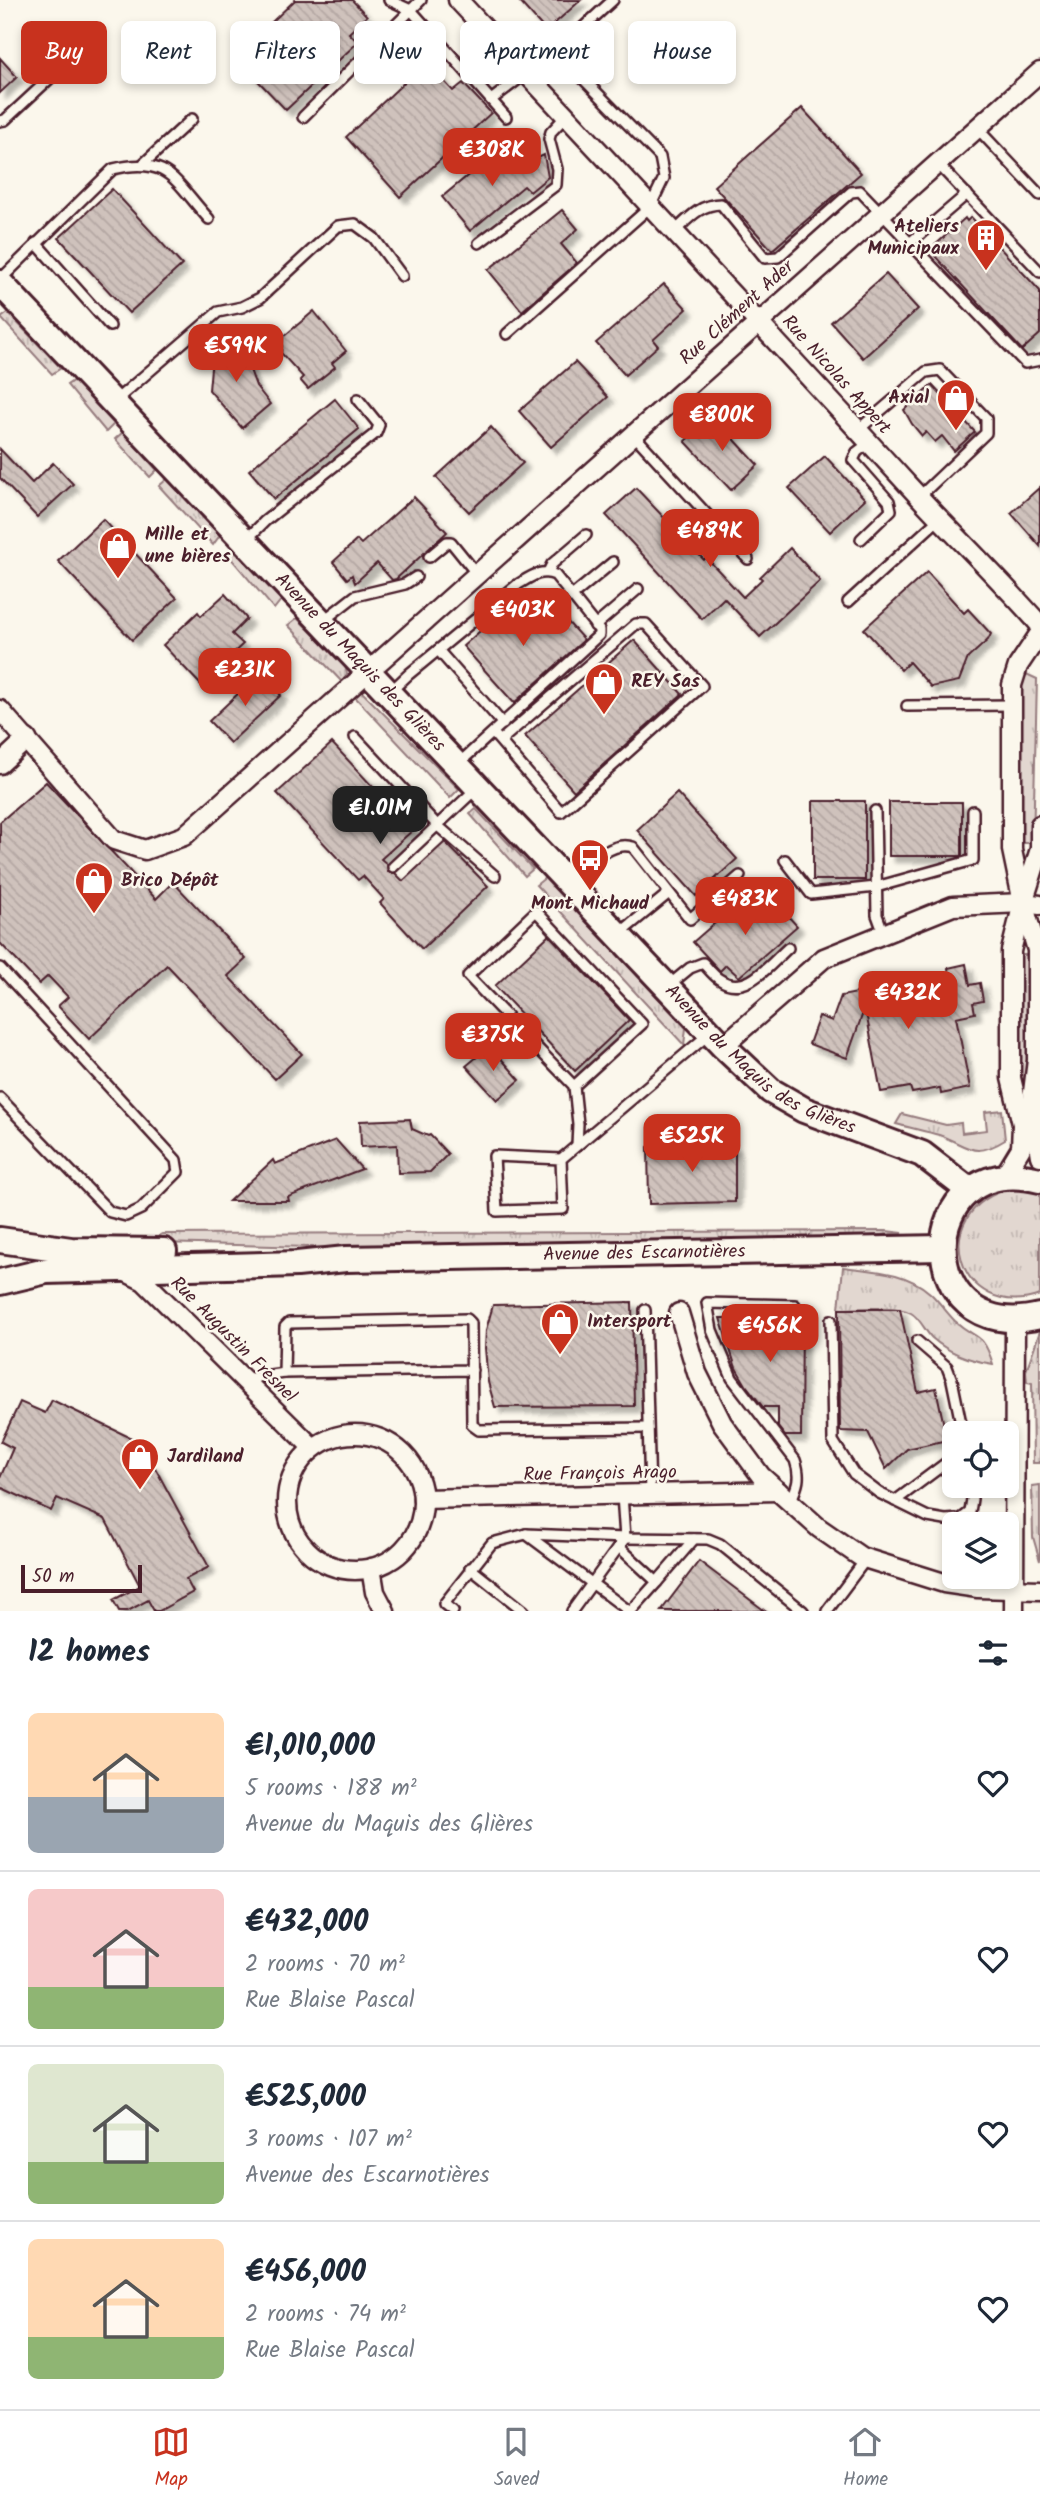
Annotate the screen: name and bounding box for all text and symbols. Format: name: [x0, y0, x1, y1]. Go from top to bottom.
chip: Buy: [21, 21, 107, 84]
chip: Rent: [121, 21, 216, 84]
chip: Filters: [230, 21, 340, 84]
chip: New: [354, 21, 446, 84]
chip: Apartment: [460, 21, 614, 84]
chip: House: [628, 21, 736, 84]
pin: €308K: [443, 128, 541, 188]
text: €308K: [459, 133, 525, 169]
place label: Ateliers Municipaux: [868, 212, 960, 264]
building icon: Ateliers Municipaux: [965, 217, 1007, 272]
street label: Rue Clément Ader: [673, 252, 802, 373]
street label: Rue Nicolas Appert: [774, 308, 898, 442]
pin: €599K: [187, 324, 285, 384]
text: €599K: [204, 329, 268, 365]
shop icon: Axial: [935, 377, 977, 432]
place label: Axial: [888, 383, 930, 413]
pin: €800K: [673, 393, 771, 453]
text: €800K: [689, 398, 755, 434]
pin: €489K: [661, 510, 759, 569]
text: €489K: [677, 514, 743, 550]
place label: Mille et une bières: [145, 520, 231, 572]
shop icon: Mille et une bières: [97, 525, 139, 580]
street label: Avenue du Maquis des Glières: [267, 566, 453, 759]
pin: €403K: [474, 588, 572, 648]
text: €403K: [490, 593, 556, 629]
pin: €231K: [196, 648, 294, 708]
text: €231K: [214, 653, 276, 689]
shop icon: REY Sas: [583, 661, 625, 716]
place label: REY Sas: [631, 667, 700, 697]
pin: €1.01M: [323, 786, 437, 846]
text: €1.01M: [348, 791, 412, 827]
bus stop icon: Mont Michaud: [569, 837, 611, 892]
shop icon: Brico Dépôt: [73, 860, 115, 915]
place label: Brico Dépôt: [121, 866, 219, 896]
pin: €483K: [696, 878, 794, 937]
text: €483K: [711, 882, 779, 918]
place label: Mont Michaud: [531, 889, 650, 919]
pin: €432K: [859, 972, 957, 1031]
text: €432K: [875, 976, 941, 1012]
street label: Avenue du Maquis des Glières: [657, 977, 860, 1143]
pin: €375K: [444, 1014, 542, 1073]
text: €375K: [461, 1018, 525, 1054]
pin: €525K: [643, 1114, 741, 1174]
text: €525K: [659, 1119, 725, 1155]
street label: Avenue des Escarnotières: [543, 1237, 746, 1270]
street label: Rue Augustin Fresnel: [163, 1270, 304, 1411]
shop icon: Intersport: [539, 1301, 581, 1356]
pin: €456K: [721, 1304, 819, 1364]
place label: Intersport: [587, 1307, 672, 1337]
text: €456K: [737, 1309, 803, 1345]
map controls: [942, 1421, 1019, 1589]
button: locate: [942, 1421, 1019, 1498]
shop icon: Jardiland: [119, 1436, 161, 1491]
place label: Jardiland: [167, 1442, 244, 1472]
street label: Rue François Arago: [523, 1458, 677, 1490]
button: layers: [942, 1512, 1019, 1589]
scale bar: [21, 1562, 142, 1594]
text: 50 m: [32, 1562, 74, 1592]
text: 12 homes: [28, 1629, 150, 1677]
icon: filters: [974, 1634, 1012, 1672]
text: €1,010,000: [245, 1723, 375, 1771]
icon: home: [84, 1741, 168, 1825]
icon: heart: [974, 1764, 1012, 1802]
text: 5 rooms · 188 m²: [245, 1771, 417, 1807]
text: Avenue du Maquis des Glières: [245, 1807, 533, 1843]
text: €432,000: [245, 1899, 368, 1947]
icon: home: [84, 1917, 168, 2001]
icon: heart: [974, 1940, 1012, 1978]
text: 2 rooms · 70 m²: [245, 1947, 405, 1983]
text: Rue Blaise Pascal: [245, 1983, 415, 2019]
text: €525,000: [245, 2074, 366, 2122]
icon: home: [84, 2092, 168, 2176]
icon: heart: [974, 2115, 1012, 2153]
text: 3 rooms · 107 m²: [245, 2122, 412, 2158]
text: Avenue des Escarnotières: [245, 2158, 490, 2194]
text: €456,000: [245, 2249, 366, 2297]
icon: home: [84, 2267, 168, 2351]
icon: heart: [974, 2290, 1012, 2328]
text: 2 rooms · 74 m²: [245, 2297, 406, 2333]
text: Rue Blaise Pascal: [245, 2333, 415, 2369]
tab: Map: [152, 2423, 190, 2495]
tab: Saved: [494, 2423, 539, 2495]
tab: Home: [843, 2423, 888, 2495]

